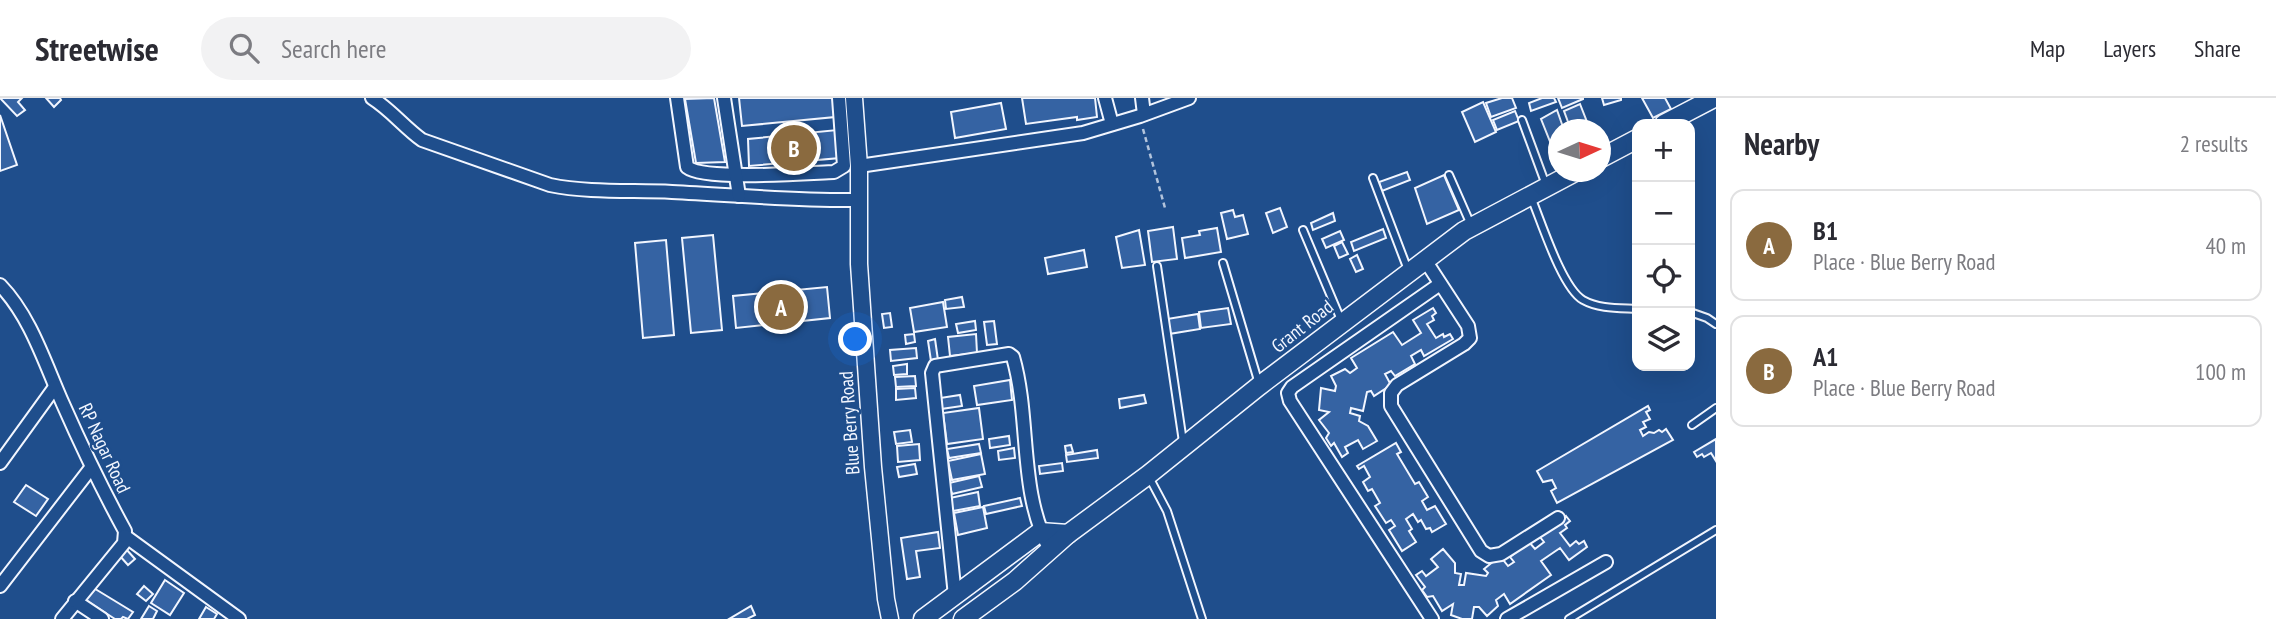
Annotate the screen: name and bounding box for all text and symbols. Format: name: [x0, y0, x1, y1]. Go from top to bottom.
search box: [201, 17, 691, 80]
text: Streetwise: [35, 27, 159, 70]
icon: search: [225, 29, 263, 67]
text: Search here: [281, 32, 387, 65]
text: Map: [2030, 33, 2065, 64]
text: Layers: [2103, 33, 2156, 64]
text: Share: [2194, 33, 2241, 64]
north arrow: [1548, 119, 1611, 182]
map controls: [1632, 119, 1695, 371]
button: +: [1632, 119, 1695, 182]
pin: B: [771, 122, 817, 174]
text: Nearby: [1744, 124, 1819, 163]
text: 2 results: [2180, 129, 2248, 158]
button: −: [1632, 182, 1695, 245]
text: B1: [1813, 214, 1838, 247]
text: A: [1763, 231, 1775, 260]
text: 40 m: [2205, 231, 2246, 260]
button: locate: [1632, 245, 1695, 308]
text: Place · Blue Berry Road: [1813, 247, 1995, 276]
pin: A: [758, 281, 804, 333]
street label: Grant Road: [1266, 294, 1338, 358]
button: layers: [1632, 308, 1695, 371]
your location: [838, 322, 872, 356]
text: A1: [1813, 340, 1838, 373]
text: B: [1763, 357, 1775, 386]
text: 100 m: [2195, 357, 2246, 386]
street label: Blue Berry Road: [833, 370, 865, 476]
text: Place · Blue Berry Road: [1813, 373, 1995, 402]
street label: RP Nagar Road: [74, 399, 136, 497]

